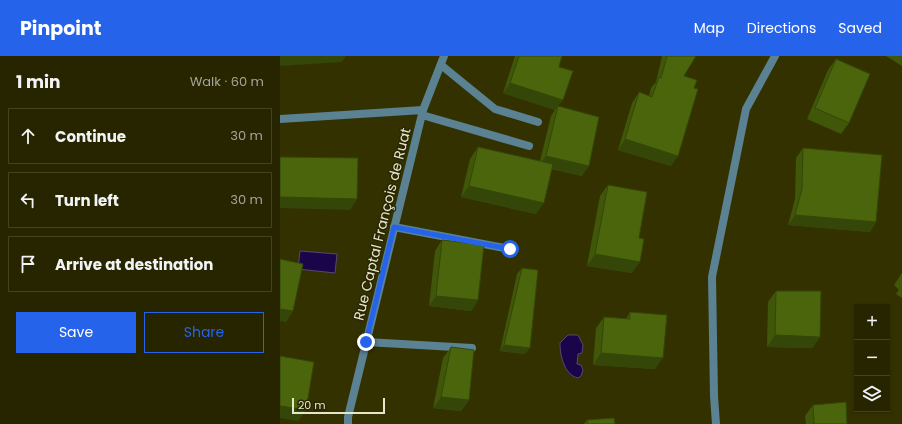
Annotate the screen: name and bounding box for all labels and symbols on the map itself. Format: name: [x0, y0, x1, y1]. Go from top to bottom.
street label: Rue Captal François de Ruat: [348, 126, 416, 322]
route start: [501, 240, 519, 258]
route end: [357, 333, 375, 351]
scale bar: [292, 396, 385, 415]

